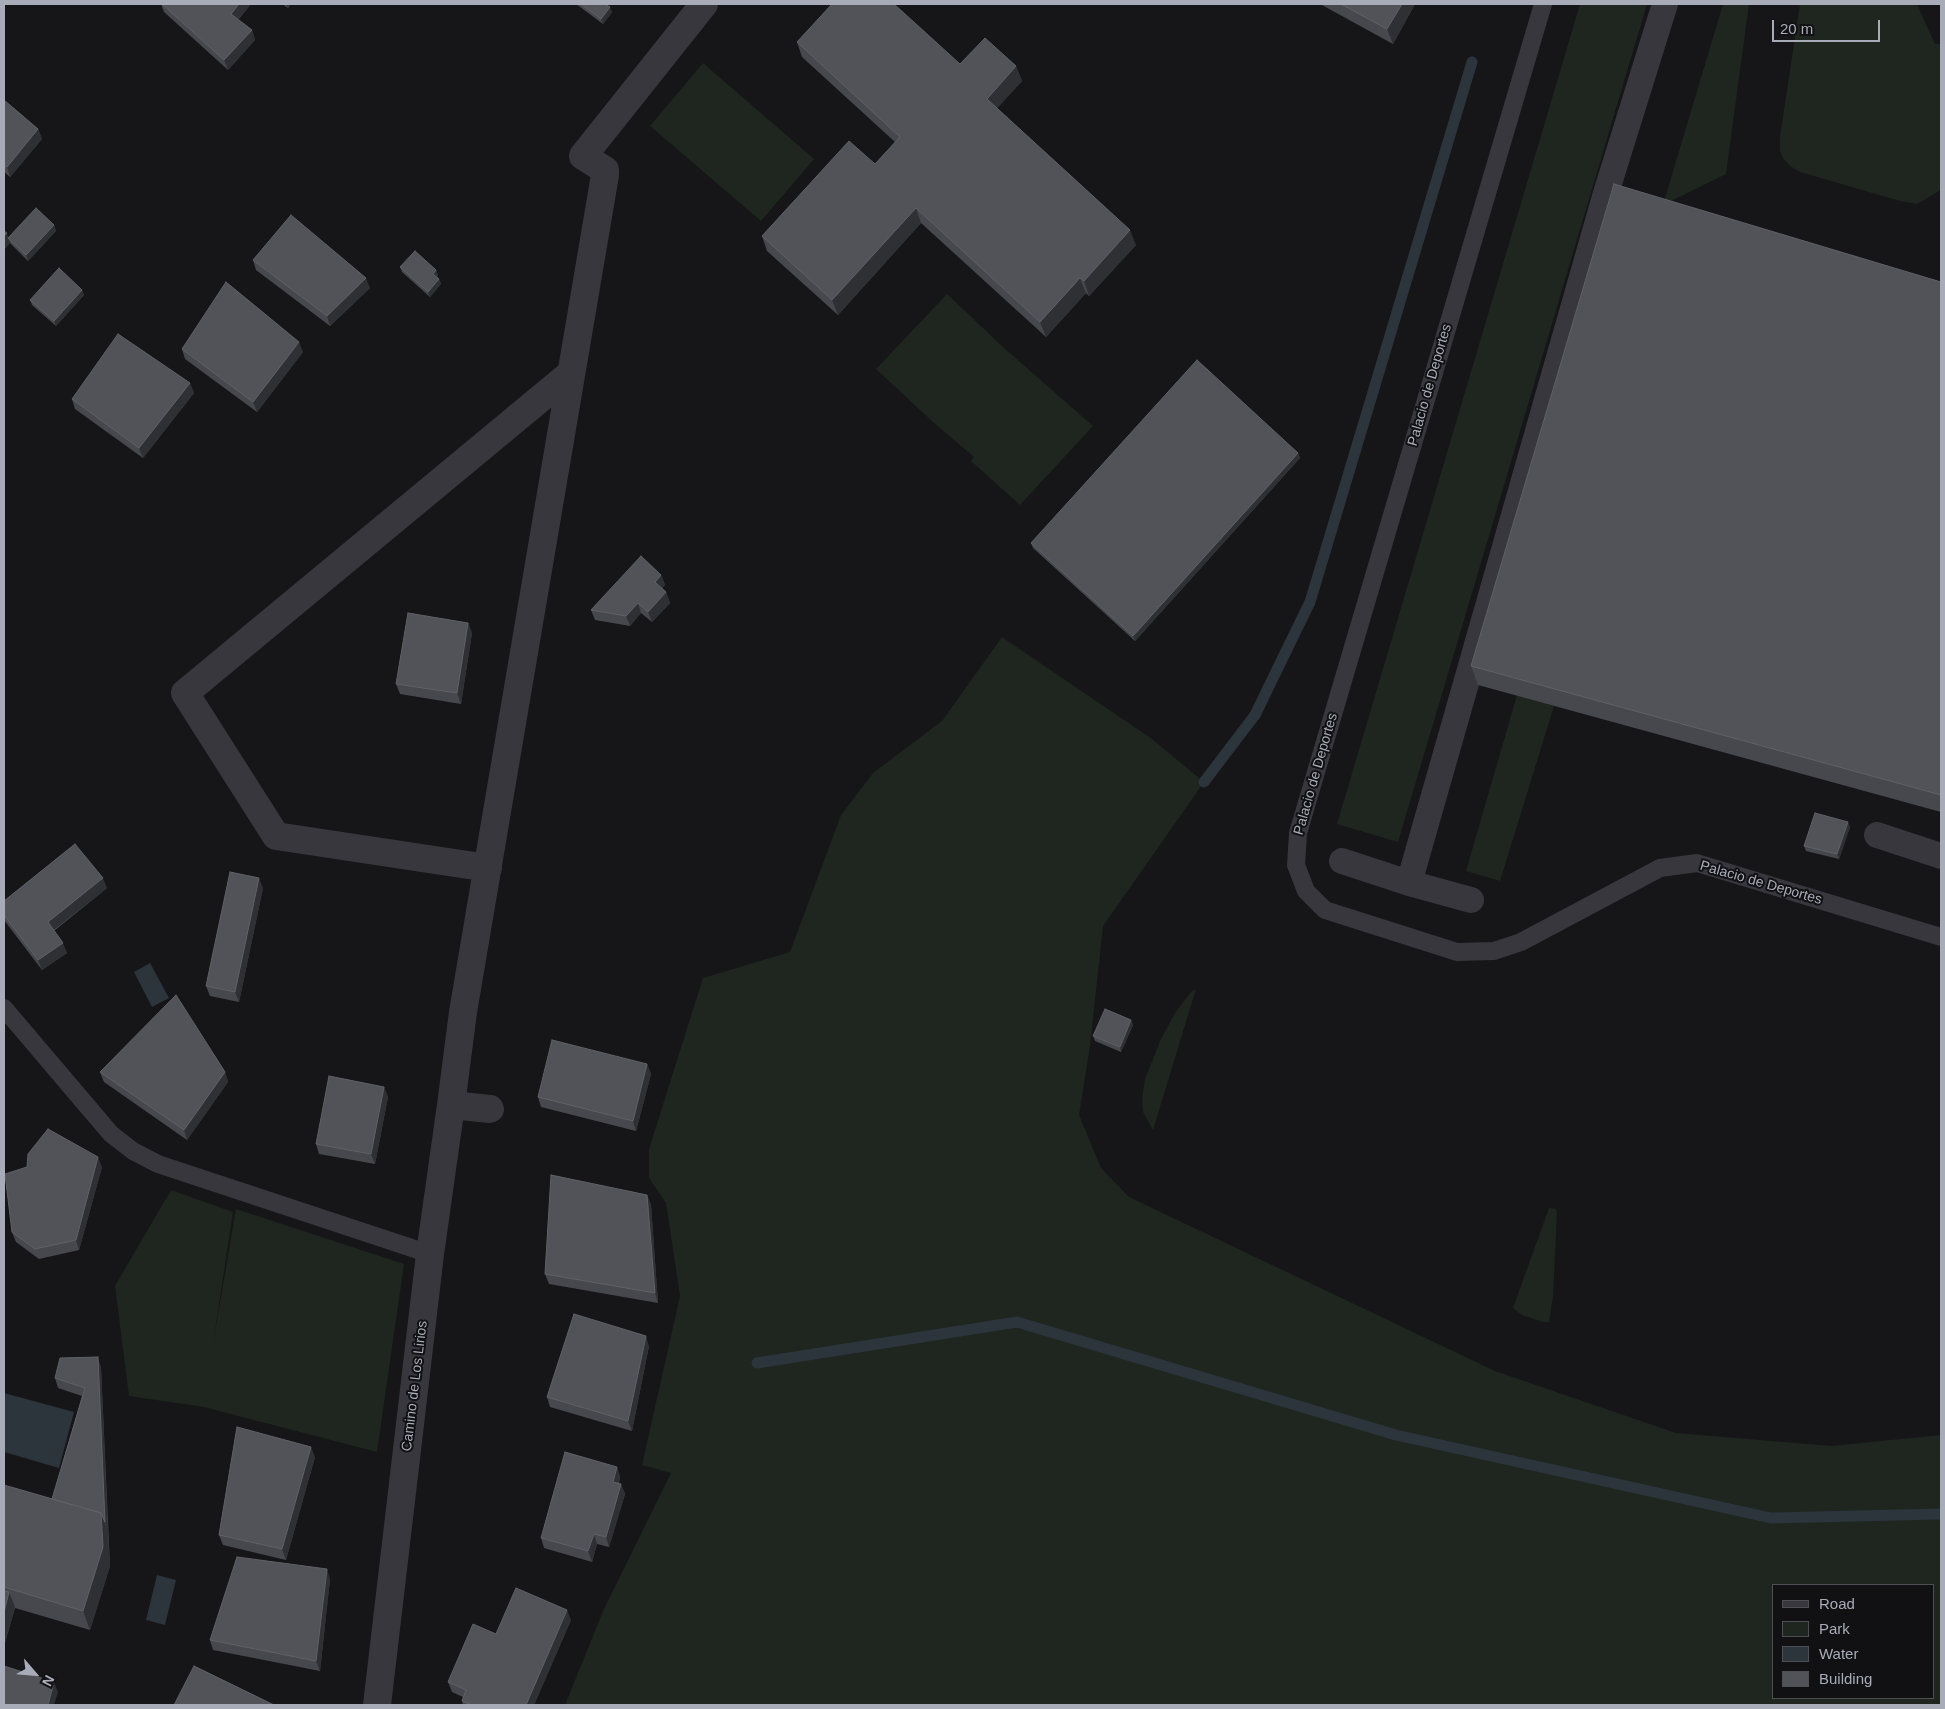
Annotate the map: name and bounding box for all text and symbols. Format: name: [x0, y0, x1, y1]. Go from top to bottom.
scale bar: [1775, 10, 1882, 42]
text: 20 m: [1780, 20, 1813, 37]
street label: Palacio de Deportes: [1405, 322, 1455, 448]
street label: Palacio de Deportes: [1291, 711, 1341, 837]
street label: Palacio de Deportes: [1698, 858, 1824, 908]
street label: Camino de Los Lirios: [399, 1320, 431, 1452]
legend: [1772, 1584, 1935, 1699]
text: Road: [1819, 1595, 1855, 1612]
text: Park: [1819, 1620, 1850, 1637]
text: Water: [1819, 1645, 1858, 1662]
north arrow: [10, 1649, 60, 1699]
text: Building: [1819, 1670, 1872, 1687]
text: N: [39, 1673, 58, 1689]

